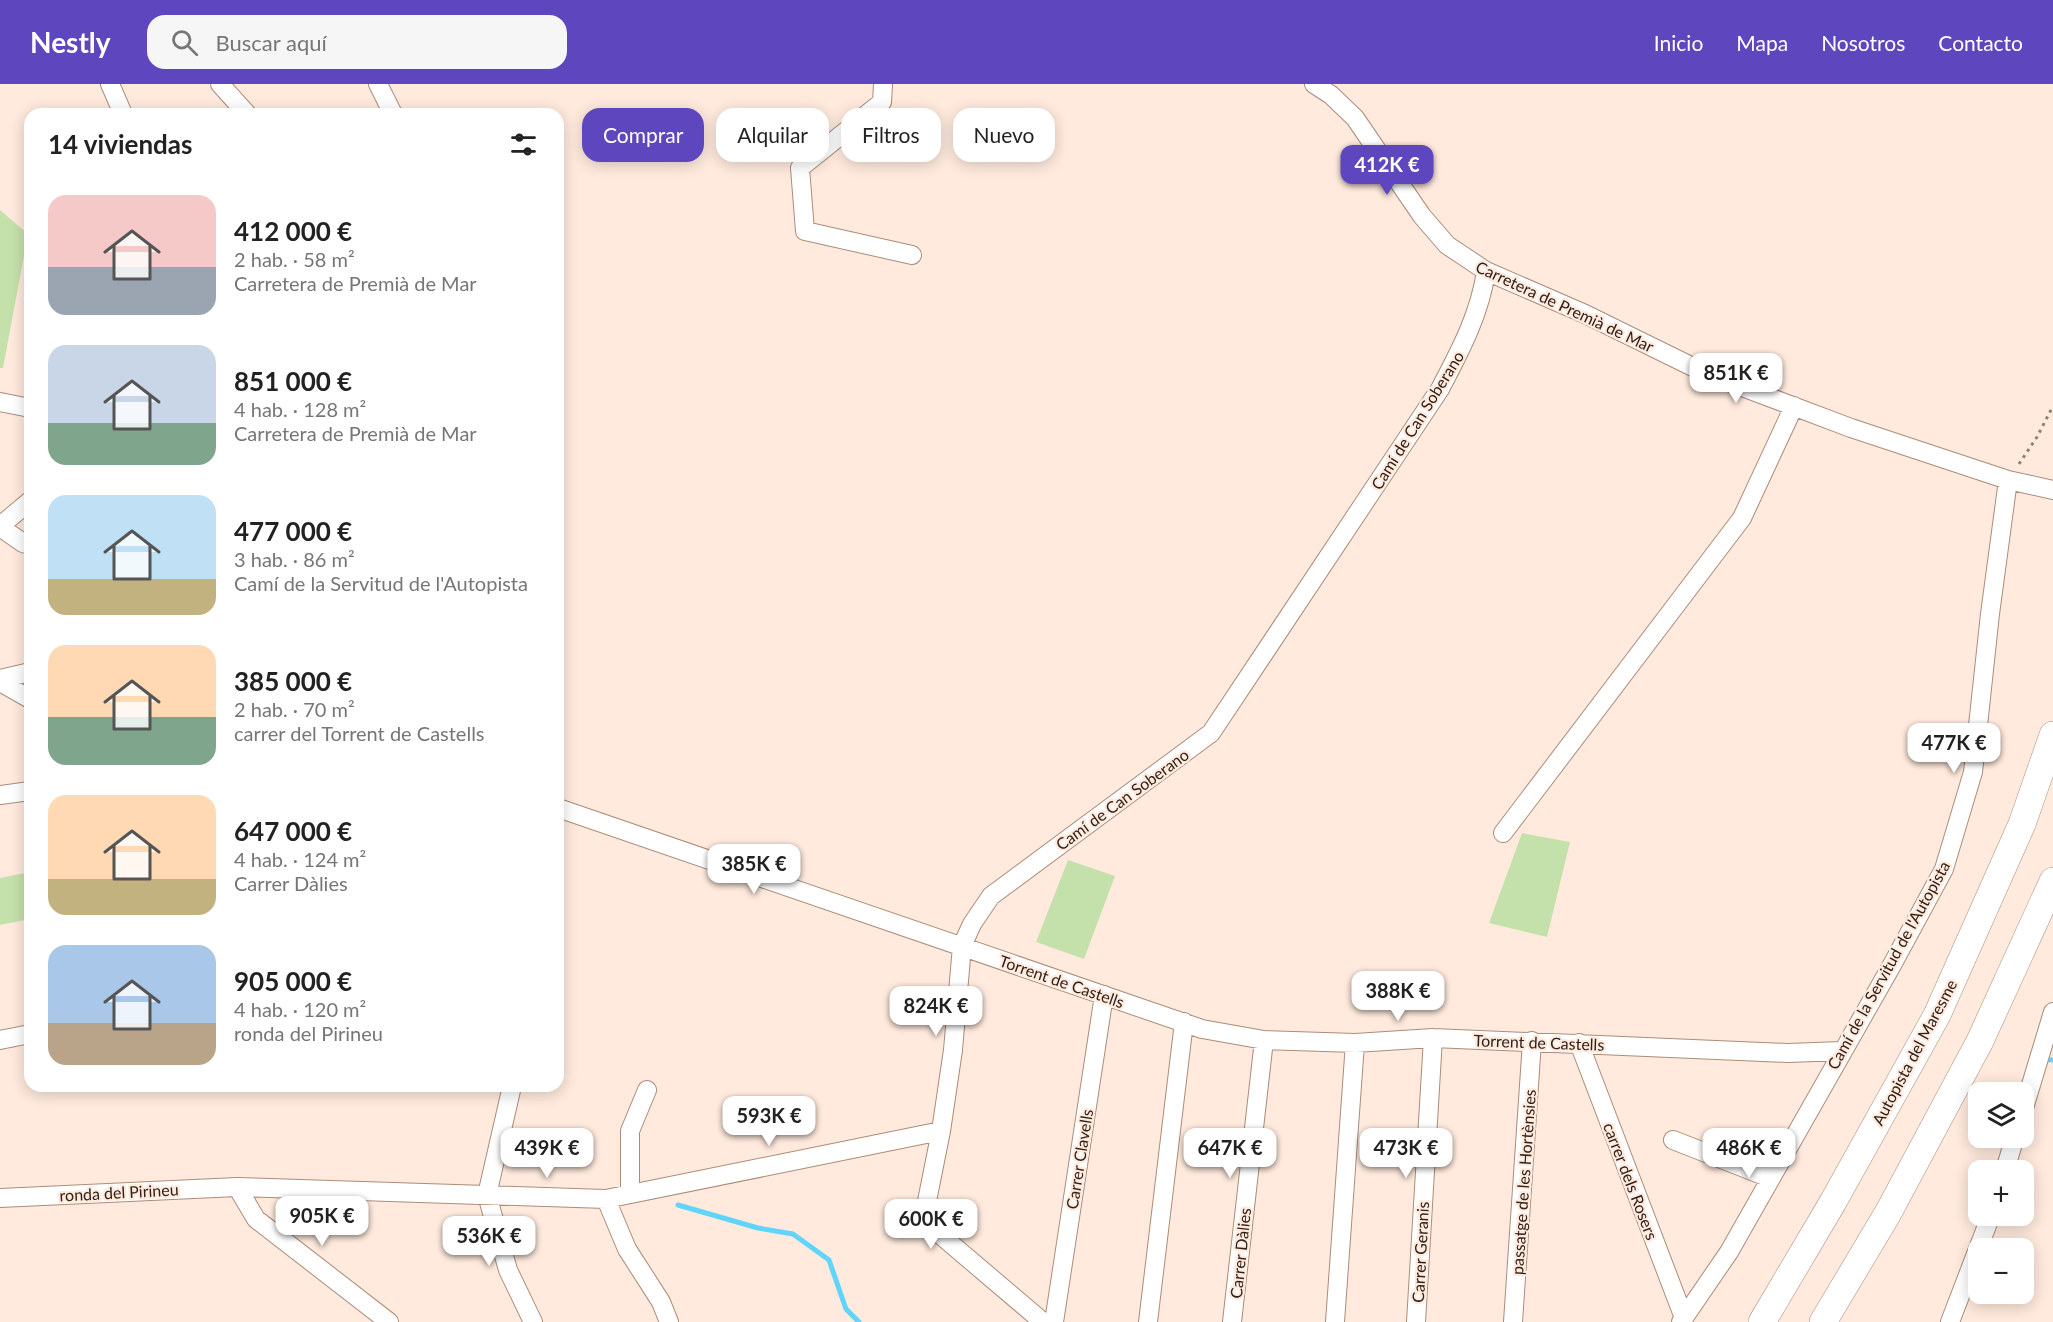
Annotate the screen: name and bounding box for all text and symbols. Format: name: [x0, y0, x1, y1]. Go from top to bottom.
search box: [147, 15, 567, 69]
text: Nestly: [30, 25, 111, 59]
icon: search: [168, 26, 201, 59]
text: Buscar aquí: [216, 29, 327, 56]
text: Inicio: [1654, 30, 1703, 55]
text: Mapa: [1736, 30, 1788, 55]
text: Nosotros: [1821, 30, 1905, 55]
text: Contacto: [1938, 30, 2023, 55]
chip: Comprar: [582, 108, 704, 162]
chip: Alquilar: [716, 108, 829, 162]
chip: Filtros: [841, 108, 941, 162]
chip: Nuevo: [953, 108, 1055, 162]
text: 14 viviendas: [48, 128, 192, 160]
icon: filters: [507, 128, 540, 161]
pin: 412K €: [1338, 145, 1436, 196]
text: 412K €: [1355, 152, 1419, 176]
text: 412 000 €: [234, 215, 352, 247]
icon: home: [96, 219, 168, 291]
text: 2 hab. · 58 m²: [234, 247, 355, 271]
street label: Carretera de Premià de Mar: [1473, 256, 1657, 356]
text: Carretera de Premià de Mar: [234, 271, 477, 295]
street label: Camí de Can Soberano: [1367, 347, 1467, 493]
pin: 851K €: [1687, 353, 1785, 404]
text: 851K €: [1704, 360, 1768, 384]
text: 851 000 €: [234, 365, 352, 397]
icon: home: [96, 369, 168, 441]
text: 4 hab. · 128 m²: [234, 397, 366, 421]
text: Carretera de Premià de Mar: [234, 421, 477, 445]
text: 477 000 €: [234, 515, 352, 547]
icon: home: [96, 519, 168, 591]
text: 3 hab. · 86 m²: [234, 547, 355, 571]
text: Camí de la Servitud de l'Autopista: [234, 571, 528, 595]
text: 385 000 €: [234, 665, 352, 697]
icon: home: [96, 669, 168, 741]
text: 2 hab. · 70 m²: [234, 697, 355, 721]
text: carrer del Torrent de Castells: [234, 721, 485, 745]
pin: 477K €: [1905, 723, 2003, 774]
text: 477K €: [1922, 730, 1986, 754]
street label: Camí de Can Soberano: [1052, 744, 1192, 854]
text: 647 000 €: [234, 815, 352, 847]
icon: home: [96, 819, 168, 891]
pin: 385K €: [705, 844, 803, 895]
text: 4 hab. · 124 m²: [234, 847, 366, 871]
text: 385K €: [722, 851, 786, 875]
street label: Camí de la Servitud de l'Autopista: [1823, 858, 1953, 1072]
text: Carrer Dàlies: [234, 871, 348, 895]
street label: Torrent de Castells: [997, 951, 1127, 1011]
text: 905 000 €: [234, 965, 352, 997]
icon: home: [96, 969, 168, 1041]
pin: 388K €: [1349, 971, 1447, 1022]
street label: Autopista del Maresme: [1868, 976, 1960, 1128]
text: 388K €: [1366, 978, 1430, 1002]
pin: 824K €: [887, 986, 985, 1037]
text: 824K €: [904, 993, 968, 1017]
text: 4 hab. · 120 m²: [234, 997, 366, 1021]
text: ronda del Pirineu: [234, 1021, 383, 1045]
street label: Torrent de Castells: [1473, 1030, 1605, 1054]
map controls: [1968, 1082, 2034, 1304]
button: layers: [1968, 1082, 2034, 1148]
street label: passatge de les Hortènsies: [1507, 1089, 1539, 1275]
pin: 593K €: [720, 1096, 818, 1147]
text: 593K €: [737, 1103, 801, 1127]
street label: Carrer Clavells: [1062, 1107, 1096, 1210]
street label: carrer dels Rosers: [1600, 1120, 1662, 1242]
pin: 439K €: [498, 1128, 596, 1179]
pin: 647K €: [1181, 1128, 1279, 1179]
pin: 473K €: [1357, 1128, 1455, 1179]
pin: 486K €: [1700, 1128, 1798, 1179]
text: 439K €: [515, 1135, 579, 1159]
text: 647K €: [1198, 1135, 1262, 1159]
text: 473K €: [1374, 1135, 1438, 1159]
text: 486K €: [1717, 1135, 1781, 1159]
button: +: [1968, 1160, 2034, 1226]
street label: ronda del Pirineu: [59, 1179, 179, 1205]
pin: 905K €: [273, 1196, 371, 1247]
pin: 600K €: [882, 1199, 980, 1250]
street label: Carrer Geranis: [1408, 1201, 1432, 1303]
text: 905K €: [290, 1203, 354, 1227]
text: 600K €: [899, 1206, 963, 1230]
street label: Carrer Dàlies: [1226, 1207, 1254, 1299]
pin: 536K €: [440, 1216, 538, 1267]
text: 536K €: [457, 1223, 521, 1247]
button: −: [1968, 1238, 2034, 1304]

